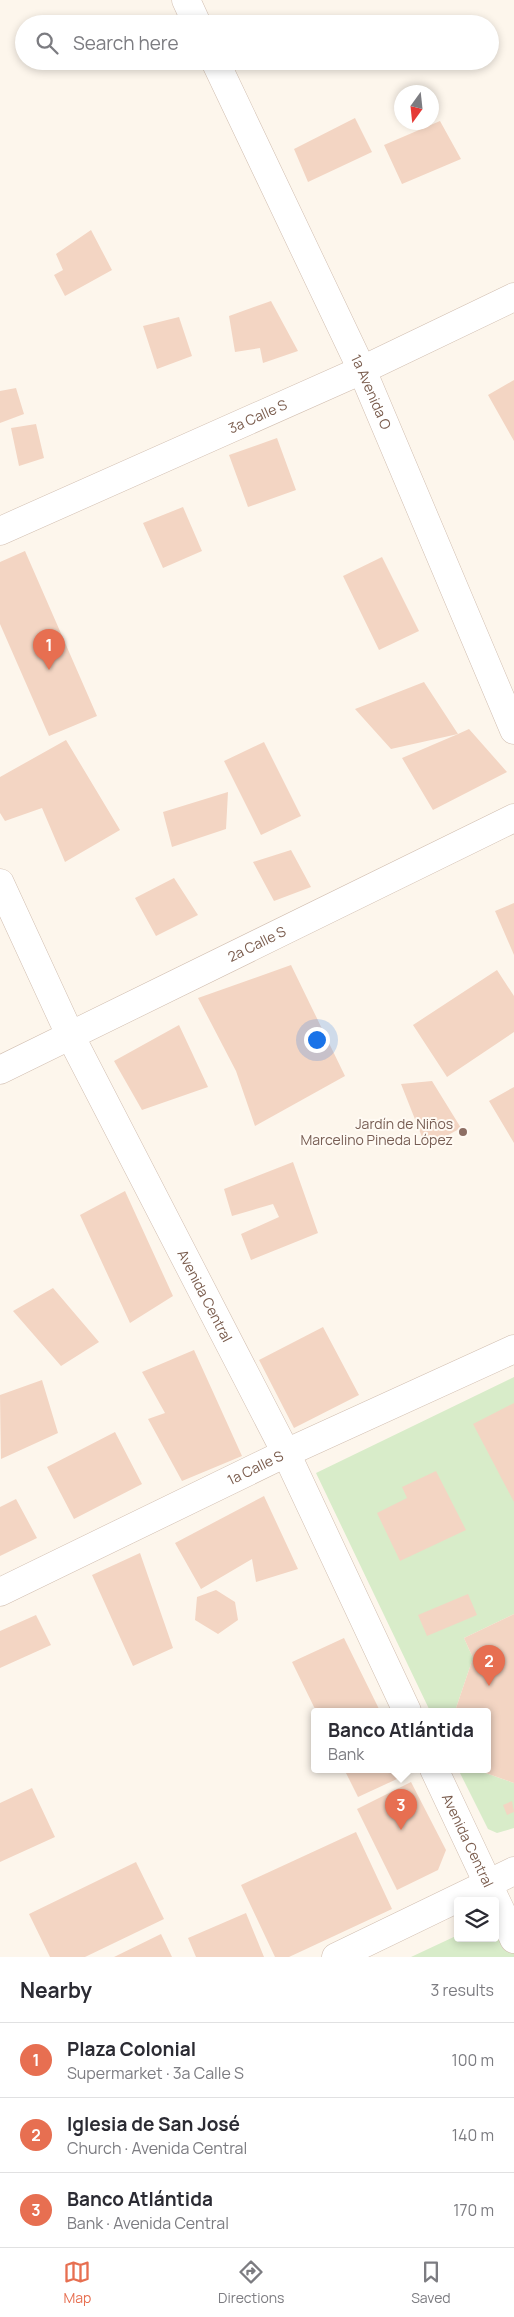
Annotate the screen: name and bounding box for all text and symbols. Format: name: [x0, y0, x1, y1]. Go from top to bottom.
search box: [15, 15, 499, 70]
icon: search: [33, 29, 61, 57]
text: Search here: [73, 30, 179, 56]
north arrow: [394, 85, 439, 130]
street label: 1a Avenida O: [347, 351, 396, 432]
street label: 3a Calle S: [225, 394, 290, 437]
pin: 1: [33, 629, 65, 670]
street label: 2a Calle S: [224, 921, 289, 966]
your location: [304, 1027, 330, 1053]
place label: Jardín de Niños Marcelino Pineda López: [301, 1114, 453, 1149]
marker: Jardín de Niños Marcelino Pineda López: [457, 1126, 469, 1138]
street label: Avenida Central: [174, 1246, 237, 1345]
street label: 1a Calle S: [224, 1446, 287, 1489]
pin: 2: [473, 1645, 505, 1686]
popup: [311, 1708, 491, 1773]
text: Banco Atlántida: [328, 1717, 474, 1743]
text: Bank: [328, 1743, 364, 1765]
pin: 3: [385, 1789, 417, 1830]
street label: Avenida Central: [438, 1790, 498, 1890]
map controls: [454, 1897, 499, 1942]
button: layers: [454, 1897, 499, 1942]
text: Nearby: [20, 1976, 92, 2004]
text: 3 results: [431, 1979, 494, 2001]
text: Plaza Colonial: [67, 2036, 196, 2062]
text: 1: [32, 2049, 40, 2071]
text: 100 m: [451, 2049, 494, 2071]
text: Supermarket · 3a Calle S: [67, 2062, 244, 2084]
text: Iglesia de San José: [67, 2111, 240, 2137]
text: 2: [31, 2124, 41, 2146]
text: 140 m: [452, 2124, 494, 2146]
text: Church · Avenida Central: [67, 2137, 247, 2159]
text: Banco Atlántida: [67, 2186, 213, 2212]
text: 3: [31, 2199, 41, 2221]
text: 170 m: [453, 2199, 494, 2221]
text: Bank · Avenida Central: [67, 2212, 229, 2234]
tab: Map: [63, 2258, 91, 2307]
tab: Directions: [218, 2258, 284, 2307]
tab: Saved: [411, 2258, 451, 2307]

